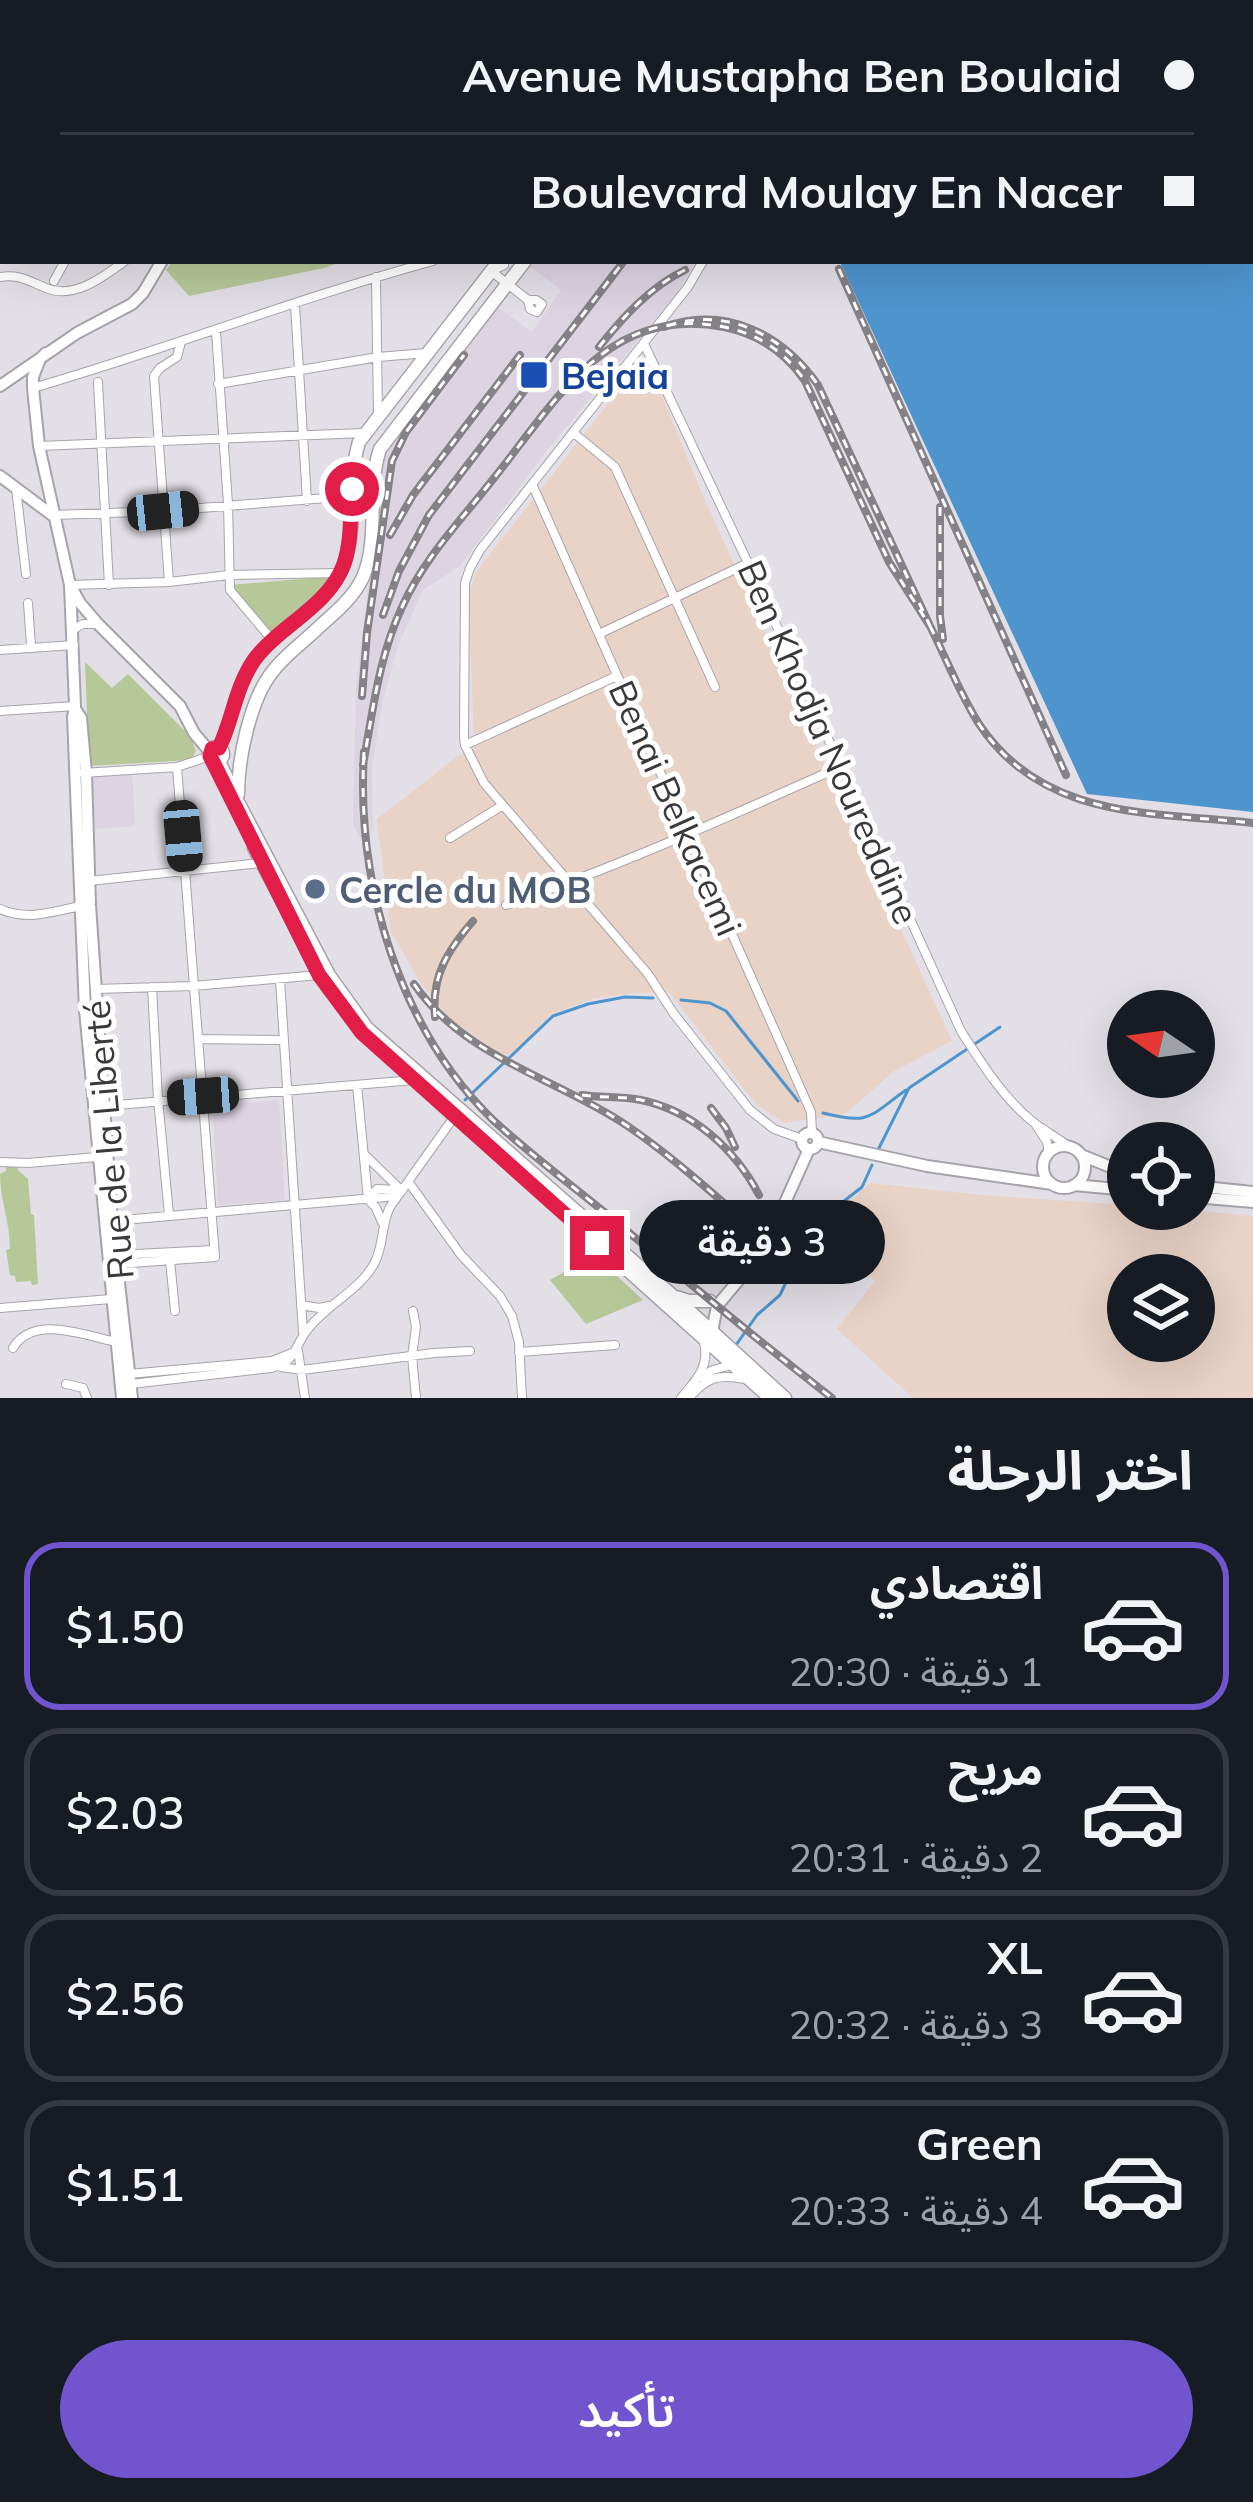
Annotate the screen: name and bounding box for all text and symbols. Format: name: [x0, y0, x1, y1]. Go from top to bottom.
text: Avenue Mustapha Ben Boulaid: [462, 47, 1122, 103]
text: Boulevard Moulay En Nacer: [530, 163, 1122, 219]
place label: Bejaia: [561, 353, 669, 398]
marker: Bejaia: [518, 359, 550, 391]
route start: [325, 462, 379, 516]
car: [125, 489, 201, 533]
street label: Ben Khodja Noureddine: [728, 553, 930, 931]
street label: Benai Belkacemi: [600, 673, 752, 943]
car: [162, 799, 204, 873]
place label: Cercle du MOB: [339, 867, 591, 912]
marker: Cercle du MOB: [302, 876, 328, 902]
north arrow: [1107, 990, 1215, 1098]
map controls: [1107, 990, 1215, 1362]
street label: Rue de la Liberté: [73, 998, 143, 1282]
car: [166, 1076, 240, 1116]
button: locate: [1107, 1122, 1215, 1230]
callout: 3 دقيقة: [639, 1201, 885, 1285]
route end: [570, 1216, 624, 1270]
text: 3 دقيقة: [698, 1217, 826, 1266]
button: layers: [1107, 1254, 1215, 1362]
text: اختر الرحلة: [948, 1436, 1193, 1504]
text: اقتصادي: [870, 1554, 1043, 1610]
icon: car: [1079, 1572, 1187, 1680]
text: $1.50: [66, 1598, 185, 1654]
text: 1 دقيقة · 20:30: [789, 1647, 1043, 1696]
text: مريح: [948, 1740, 1043, 1796]
icon: car: [1079, 1758, 1187, 1866]
text: $2.03: [66, 1784, 185, 1840]
text: 2 دقيقة · 20:31: [789, 1833, 1043, 1882]
text: XL: [988, 1929, 1043, 1985]
icon: car: [1079, 1944, 1187, 2052]
text: $2.56: [66, 1970, 185, 2026]
text: 3 دقيقة · 20:32: [789, 2000, 1043, 2049]
text: Green: [916, 2115, 1043, 2171]
icon: car: [1079, 2130, 1187, 2238]
text: $1.51: [66, 2156, 185, 2212]
text: 4 دقيقة · 20:33: [789, 2186, 1043, 2235]
button: تأكيد: [60, 2340, 1193, 2478]

